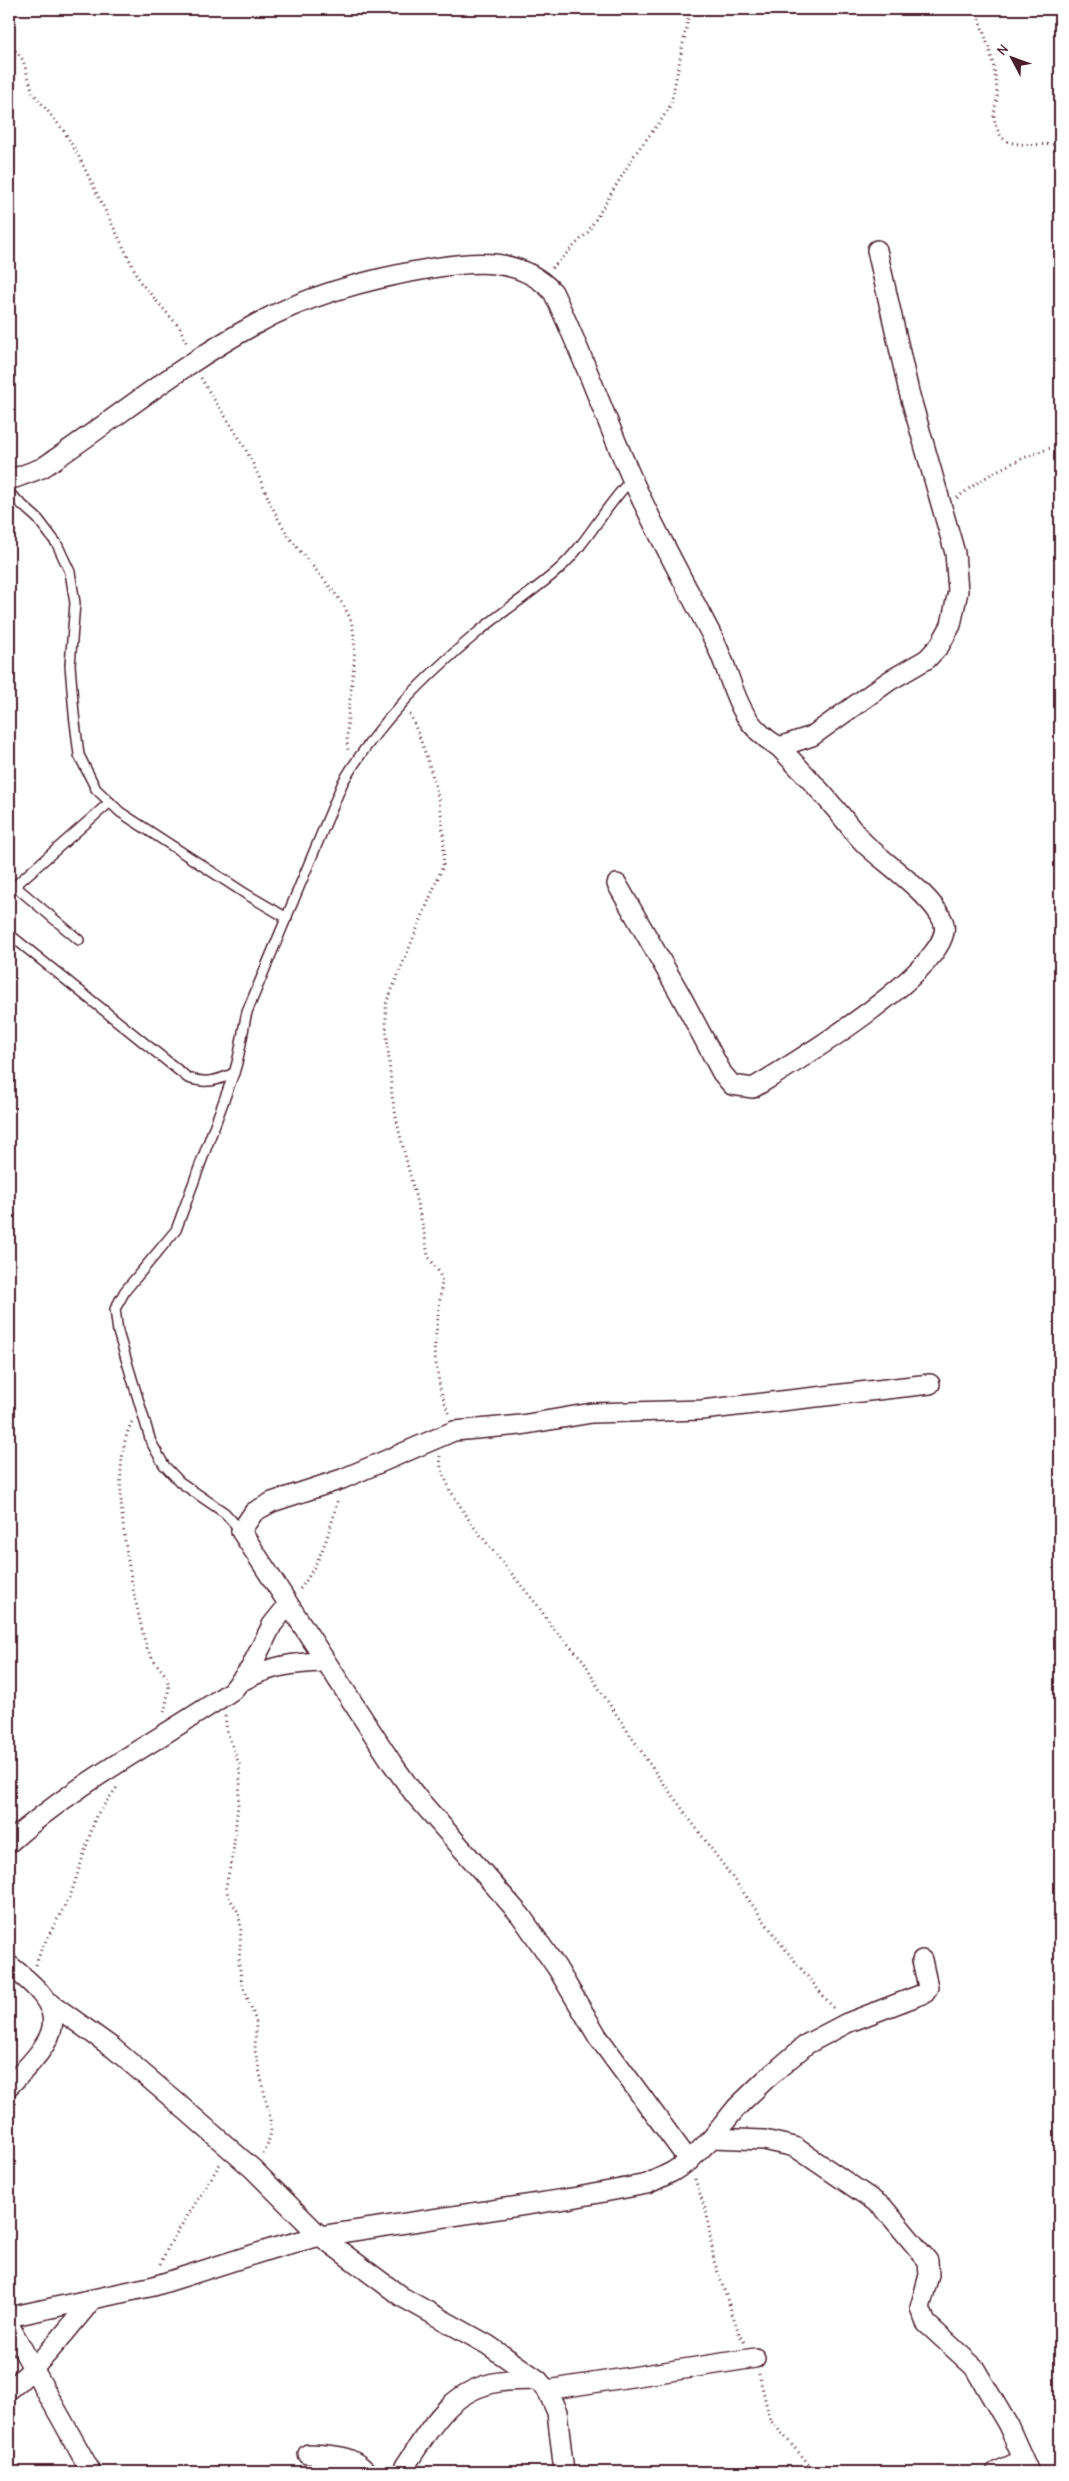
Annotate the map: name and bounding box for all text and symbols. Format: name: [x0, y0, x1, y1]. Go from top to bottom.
north arrow: [986, 32, 1036, 82]
text: N: [993, 41, 1012, 59]

